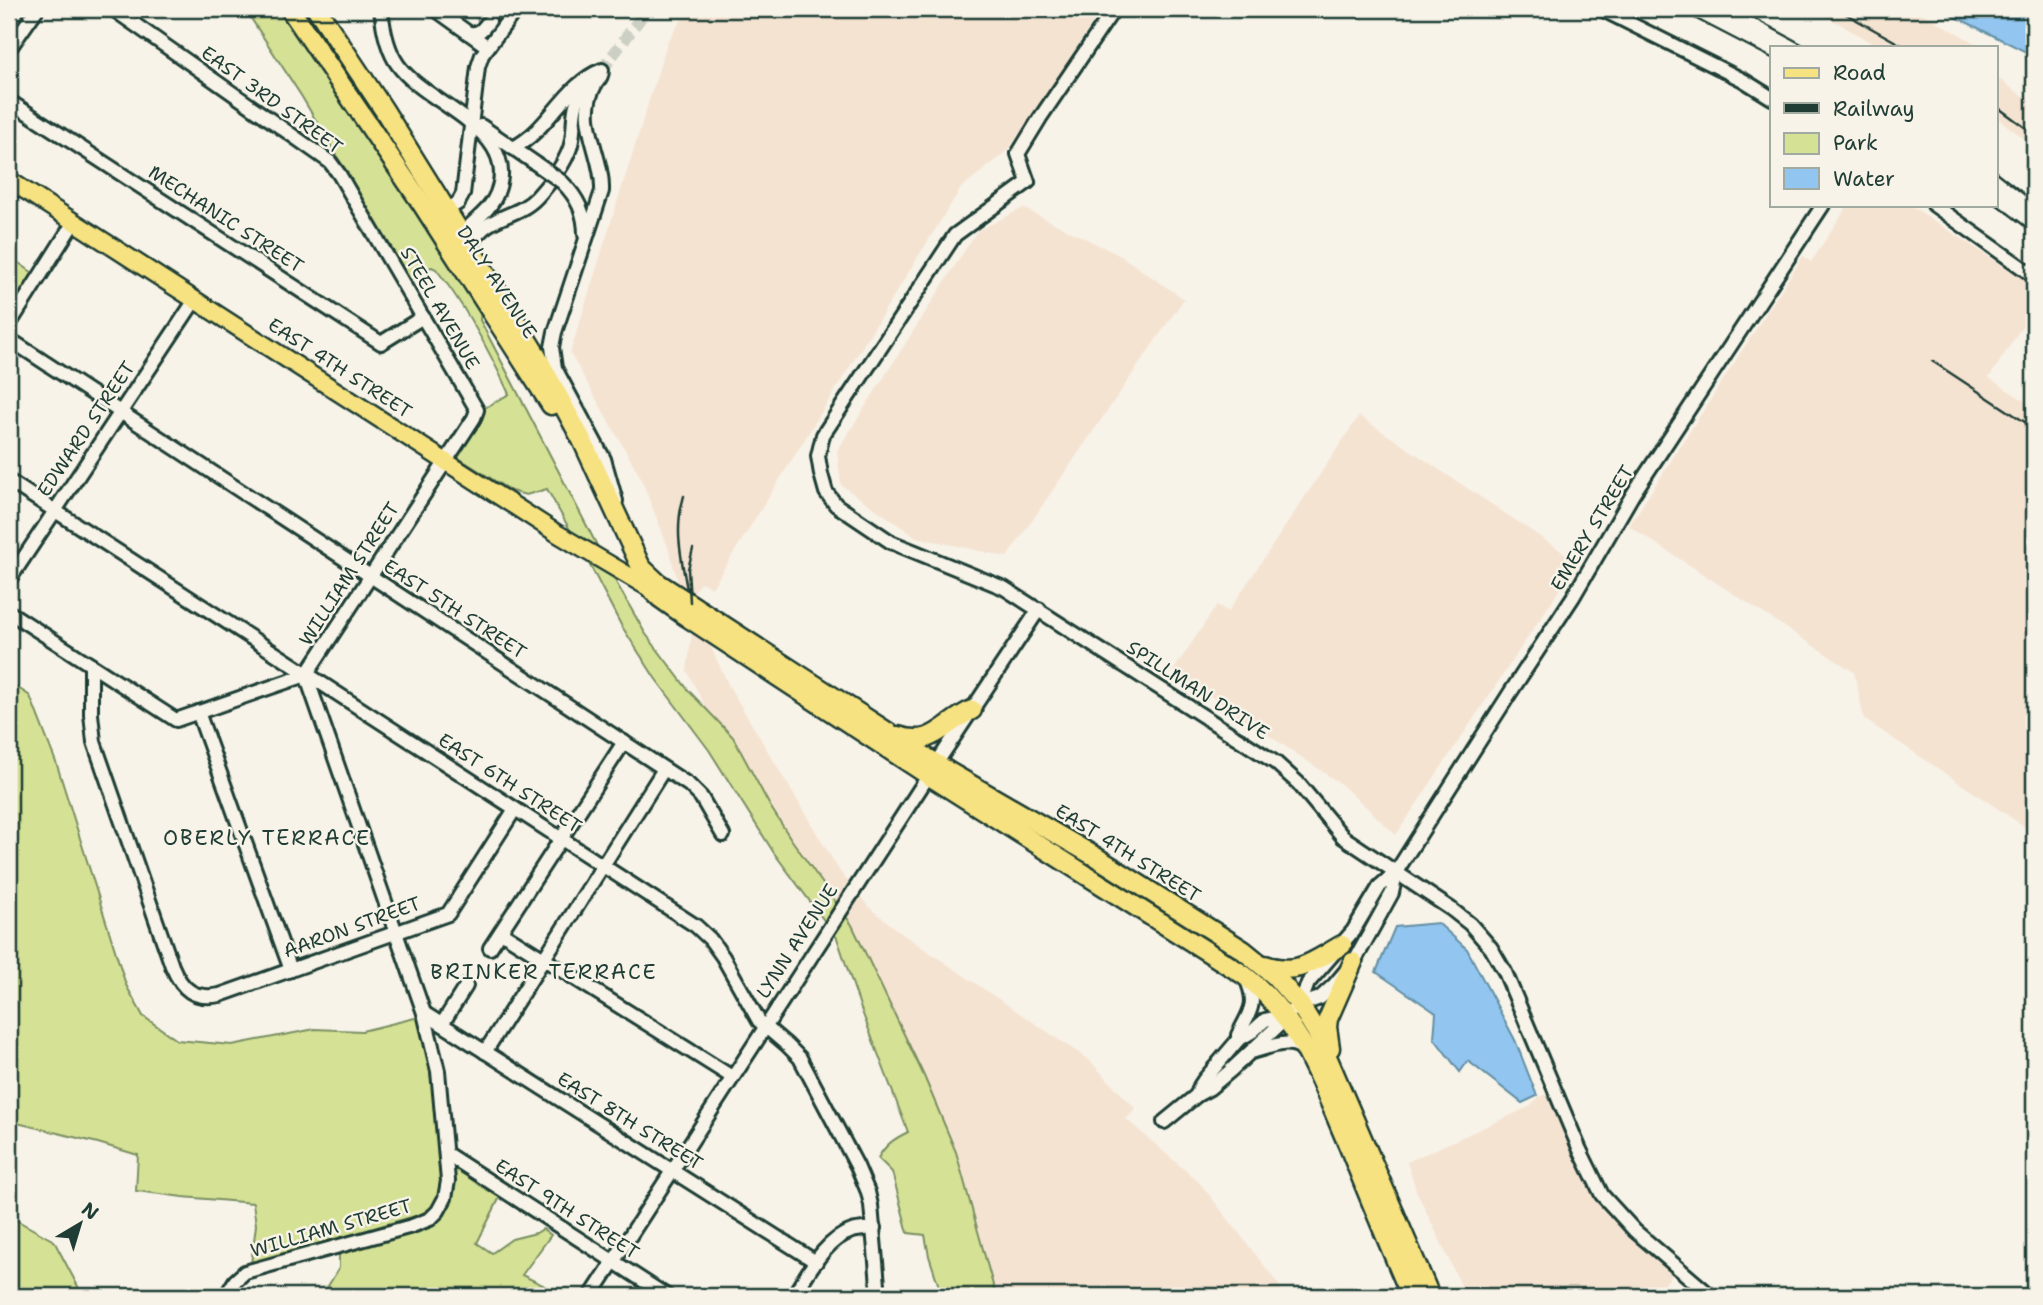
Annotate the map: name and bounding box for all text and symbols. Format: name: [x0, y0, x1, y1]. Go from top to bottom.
street label: EAST 3RD STREET: [196, 40, 348, 160]
legend: [1770, 46, 1997, 206]
text: Road: [1833, 59, 1886, 87]
text: Railway: [1833, 95, 1915, 123]
text: Park: [1833, 129, 1878, 157]
street label: MECHANIC STREET: [144, 159, 309, 279]
text: Water: [1833, 165, 1895, 193]
street label: DALY AVENUE: [451, 221, 543, 343]
street label: STEEL AVENUE: [395, 242, 485, 374]
street label: EAST 4TH STREET: [263, 312, 417, 424]
street label: EDWARD STREET: [31, 356, 141, 502]
street label: EMERY STREET: [1545, 460, 1639, 595]
street label: WILLIAM STREET: [293, 497, 405, 651]
street label: EAST 5TH STREET: [379, 553, 532, 665]
street label: SPILLMAN DRIVE: [1122, 635, 1274, 745]
street label: EAST 6TH STREET: [433, 727, 587, 839]
street label: EAST 4TH STREET: [1051, 798, 1206, 908]
district label: OBERLY TERRACE: [163, 824, 371, 852]
street label: LYNN AVENUE: [751, 879, 843, 1003]
street label: AARON STREET: [280, 890, 424, 963]
district label: BRINKER TERRACE: [430, 958, 658, 986]
street label: EAST 8TH STREET: [553, 1066, 708, 1176]
street label: EAST 9TH STREET: [490, 1153, 644, 1265]
north arrow: [46, 1190, 116, 1260]
street label: WILLIAM STREET: [248, 1193, 415, 1263]
text: N: [77, 1197, 104, 1225]

